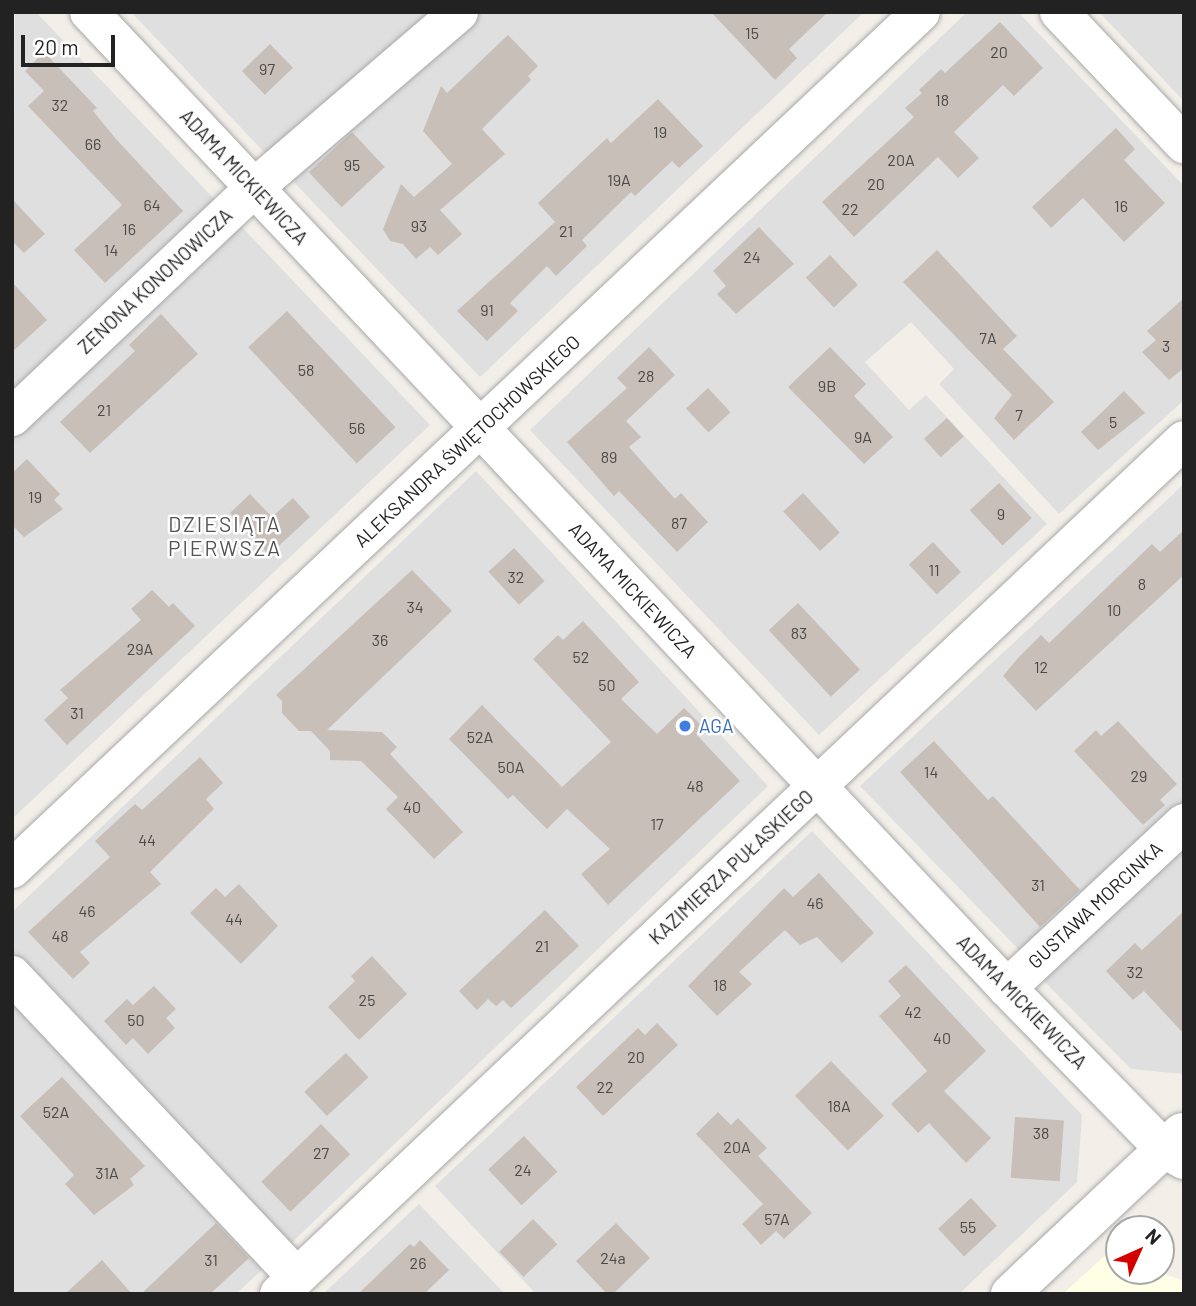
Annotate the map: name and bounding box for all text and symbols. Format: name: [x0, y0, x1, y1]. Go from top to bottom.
scale bar: [24, 21, 119, 65]
house number: 15: [745, 23, 759, 43]
text: 20 m: [34, 34, 79, 59]
house number: 20: [990, 42, 1008, 62]
house number: 97: [259, 59, 275, 79]
house number: 18: [935, 90, 949, 110]
house number: 32: [52, 95, 68, 115]
street label: ADAMA MICKIEWICZA: [175, 105, 313, 249]
house number: 19: [653, 122, 667, 142]
house number: 66: [85, 134, 101, 154]
house number: 20A: [887, 150, 915, 170]
house number: 95: [344, 155, 360, 175]
house number: 19A: [607, 170, 631, 190]
house number: 20: [867, 174, 885, 194]
house number: 64: [143, 195, 161, 215]
house number: 16: [1114, 196, 1128, 216]
house number: 22: [841, 199, 859, 219]
street label: ZENONA KONONOWICZA: [73, 204, 237, 358]
house number: 93: [411, 216, 427, 236]
house number: 16: [122, 219, 136, 239]
house number: 21: [559, 221, 573, 241]
house number: 14: [104, 240, 118, 260]
house number: 24: [743, 247, 761, 267]
house number: 91: [480, 300, 494, 320]
house number: 7A: [979, 328, 997, 348]
street label: ALEKSANDRA ŚWIĘTOCHOWSKIEGO: [349, 330, 585, 552]
house number: 3: [1162, 336, 1170, 356]
house number: 58: [298, 360, 314, 380]
house number: 28: [638, 366, 654, 386]
house number: 9B: [818, 376, 836, 396]
house number: 21: [97, 400, 111, 420]
house number: 7: [1015, 405, 1023, 425]
house number: 5: [1109, 412, 1117, 432]
house number: 56: [349, 418, 365, 438]
house number: 9A: [854, 427, 872, 447]
house number: 89: [601, 447, 617, 467]
house number: 19: [28, 487, 42, 507]
house number: 9: [997, 504, 1005, 524]
district label: DZIESIĄTA PIERWSZA: [169, 511, 281, 561]
house number: 87: [671, 513, 687, 533]
street label: ADAMA MICKIEWICZA: [564, 518, 702, 662]
house number: 11: [928, 560, 940, 580]
house number: 32: [508, 567, 524, 587]
house number: 8: [1138, 574, 1146, 594]
house number: 34: [406, 597, 424, 617]
house number: 10: [1107, 600, 1121, 620]
house number: 83: [791, 623, 807, 643]
house number: 36: [372, 630, 388, 650]
house number: 29A: [127, 639, 153, 659]
house number: 52: [573, 647, 589, 667]
house number: 12: [1034, 657, 1048, 677]
house number: 50: [598, 675, 616, 695]
house number: 31: [70, 703, 84, 723]
place label: AGA: [699, 715, 733, 737]
marker: AGA: [677, 718, 693, 734]
house number: 52A: [467, 727, 493, 747]
house number: 50A: [498, 757, 524, 777]
house number: 14: [924, 762, 938, 782]
house number: 29: [1131, 766, 1147, 786]
house number: 48: [686, 776, 704, 796]
street label: KAZIMIERZA PUŁASKIEGO: [644, 785, 818, 949]
house number: 40: [403, 797, 421, 817]
house number: 17: [650, 814, 664, 834]
house number: 44: [138, 830, 156, 850]
street label: GUSTAWA MORCINKA: [1023, 837, 1167, 973]
house number: 31: [1031, 875, 1045, 895]
house number: 46: [806, 893, 824, 913]
house number: 46: [78, 901, 96, 921]
house number: 44: [225, 909, 243, 929]
house number: 48: [51, 926, 69, 946]
street label: ADAMA MICKIEWICZA: [952, 931, 1092, 1073]
house number: 21: [535, 936, 549, 956]
house number: 32: [1127, 962, 1143, 982]
house number: 18: [713, 975, 727, 995]
house number: 25: [359, 990, 375, 1010]
house number: 42: [904, 1002, 922, 1022]
house number: 50: [127, 1010, 145, 1030]
house number: 40: [933, 1028, 951, 1048]
house number: 20: [627, 1047, 645, 1067]
house number: 22: [596, 1077, 614, 1097]
house number: 18A: [827, 1096, 851, 1116]
house number: 52A: [43, 1102, 69, 1122]
house number: 38: [1033, 1123, 1049, 1143]
house number: 20A: [723, 1137, 751, 1157]
house number: 27: [313, 1143, 329, 1163]
house number: 24: [514, 1160, 532, 1180]
house number: 31A: [95, 1163, 119, 1183]
house number: 57A: [764, 1209, 790, 1229]
north arrow: [1105, 1215, 1175, 1285]
house number: 55: [960, 1217, 976, 1237]
text: N: [1141, 1224, 1166, 1249]
house number: 24a: [600, 1248, 626, 1268]
house number: 31: [204, 1250, 218, 1270]
house number: 26: [410, 1253, 426, 1273]

